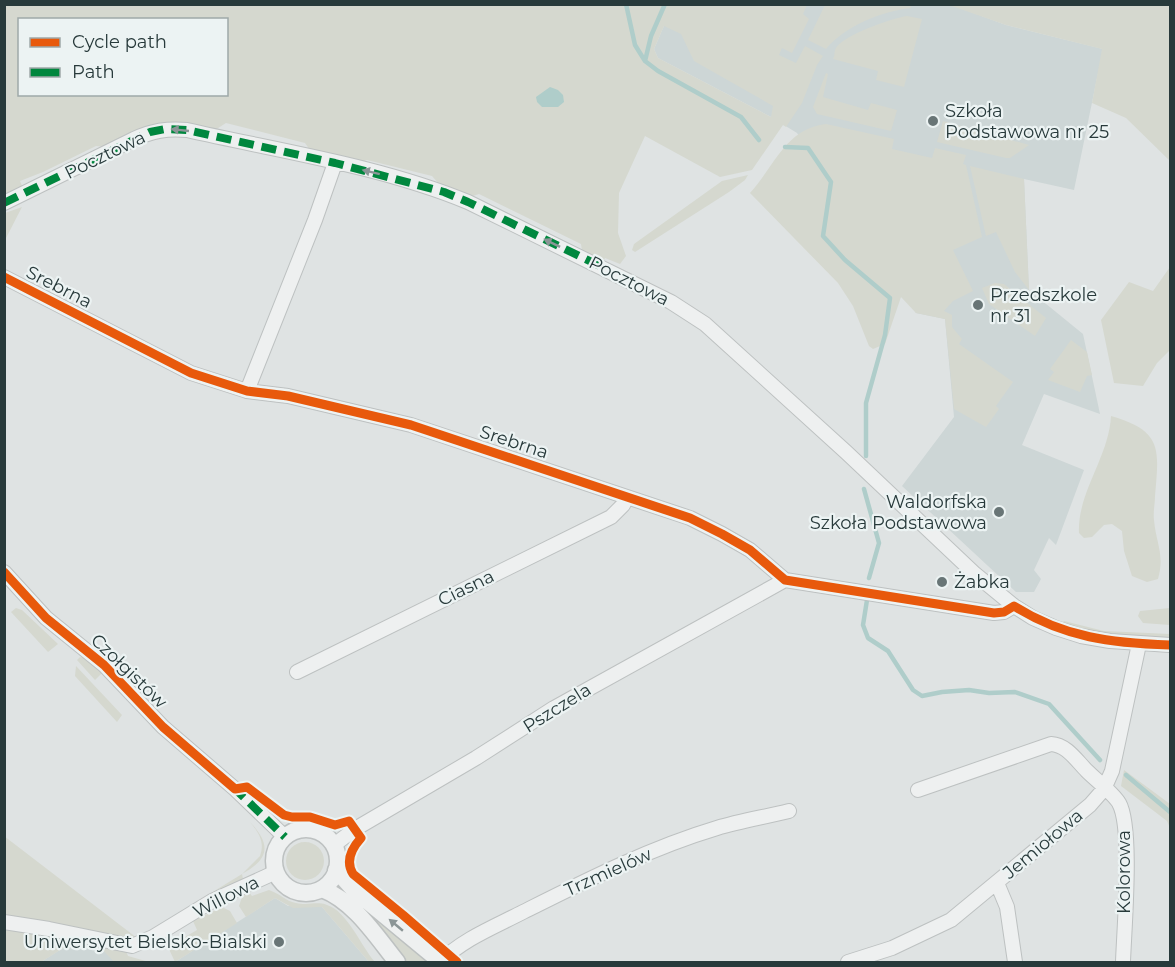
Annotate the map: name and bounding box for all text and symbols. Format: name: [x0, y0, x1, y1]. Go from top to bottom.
legend: [18, 18, 228, 96]
text: Cycle path: [72, 31, 167, 53]
text: Path: [72, 61, 115, 83]
place label: Szkoła Podstawowa nr 25: [945, 100, 1109, 143]
marker: Szkoła Podstawowa nr 25: [926, 114, 940, 128]
one-way arrow: [171, 125, 190, 135]
street label: Pocztowa: [61, 126, 149, 184]
one-way arrow: [362, 167, 380, 176]
one-way arrow: [543, 238, 560, 247]
street label: Pocztowa: [585, 251, 673, 311]
street label: Srebrna: [22, 261, 96, 313]
place label: Przedszkole nr 31: [990, 284, 1097, 327]
marker: Przedszkole nr 31: [971, 298, 985, 312]
street label: Srebrna: [477, 421, 551, 463]
place label: Waldorfska Szkoła Podstawowa: [810, 491, 987, 534]
marker: Waldorfska Szkoła Podstawowa: [992, 505, 1006, 519]
street label: Ciasna: [434, 565, 498, 611]
place label: Żabka: [954, 571, 1010, 593]
marker: Żabka: [935, 575, 949, 589]
street label: Czołgistów: [86, 629, 172, 713]
street label: Pszczela: [519, 679, 595, 737]
street label: Jemiołowa: [998, 804, 1087, 884]
street label: Kolorowa: [1113, 830, 1135, 914]
street label: Trzmielów: [561, 843, 655, 901]
street label: Willowa: [189, 871, 263, 923]
one-way arrow: [389, 919, 404, 932]
place label: Uniwersytet Bielsko-Bialski: [24, 931, 267, 953]
marker: Uniwersytet Bielsko-Bialski: [272, 935, 286, 949]

